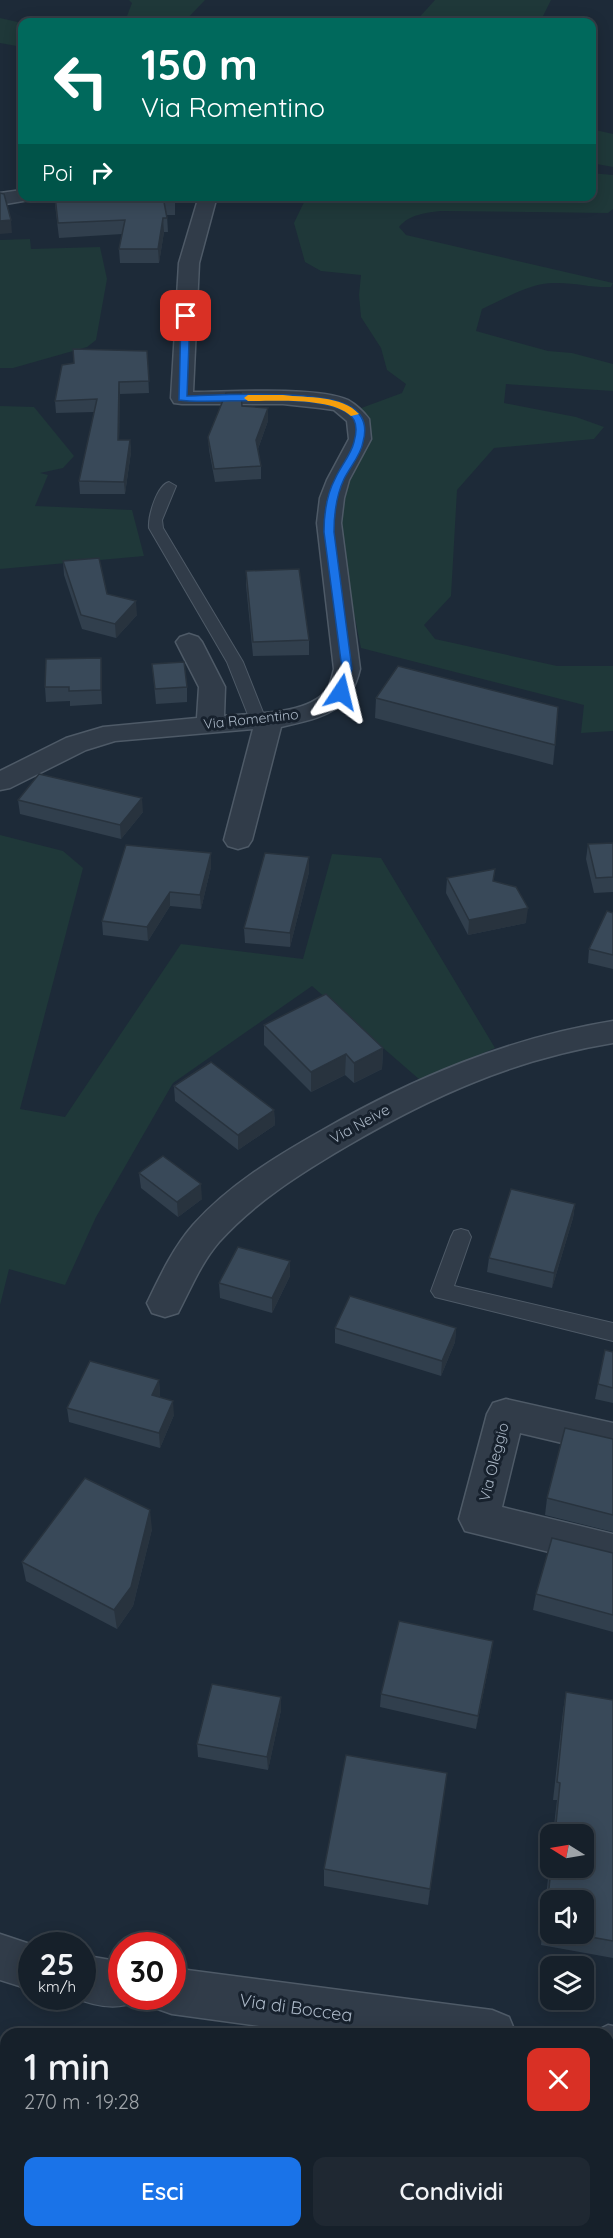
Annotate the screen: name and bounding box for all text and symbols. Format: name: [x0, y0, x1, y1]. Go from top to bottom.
text: 150 m: [141, 38, 258, 91]
icon: left: [42, 42, 120, 120]
text: Via Romentino: [141, 90, 325, 124]
icon: right: [85, 156, 118, 189]
text: Poi: [42, 159, 73, 187]
pin: [160, 290, 211, 341]
icon: arrive: [169, 299, 202, 332]
position arrow: [309, 660, 373, 724]
street label: Via Romentino: [203, 705, 299, 733]
street label: Via Neive: [327, 1099, 393, 1148]
street label: Via Oleggio: [475, 1420, 512, 1503]
north arrow: [540, 1824, 594, 1878]
map controls: [540, 1824, 594, 2010]
button: sound: [540, 1890, 594, 1944]
speed limit sign: 30: [108, 1932, 186, 2010]
text: 25: [40, 1945, 74, 1983]
button: layers: [540, 1956, 594, 2010]
text: km/h: [38, 1977, 76, 1996]
street label: Via di Boccea: [238, 1988, 354, 2027]
text: 1 min: [24, 2044, 110, 2089]
button: close: [527, 2048, 590, 2111]
text: 270 m · 19:28: [24, 2089, 140, 2114]
button: Esci: [24, 2157, 301, 2226]
button: Condividi: [313, 2157, 590, 2226]

